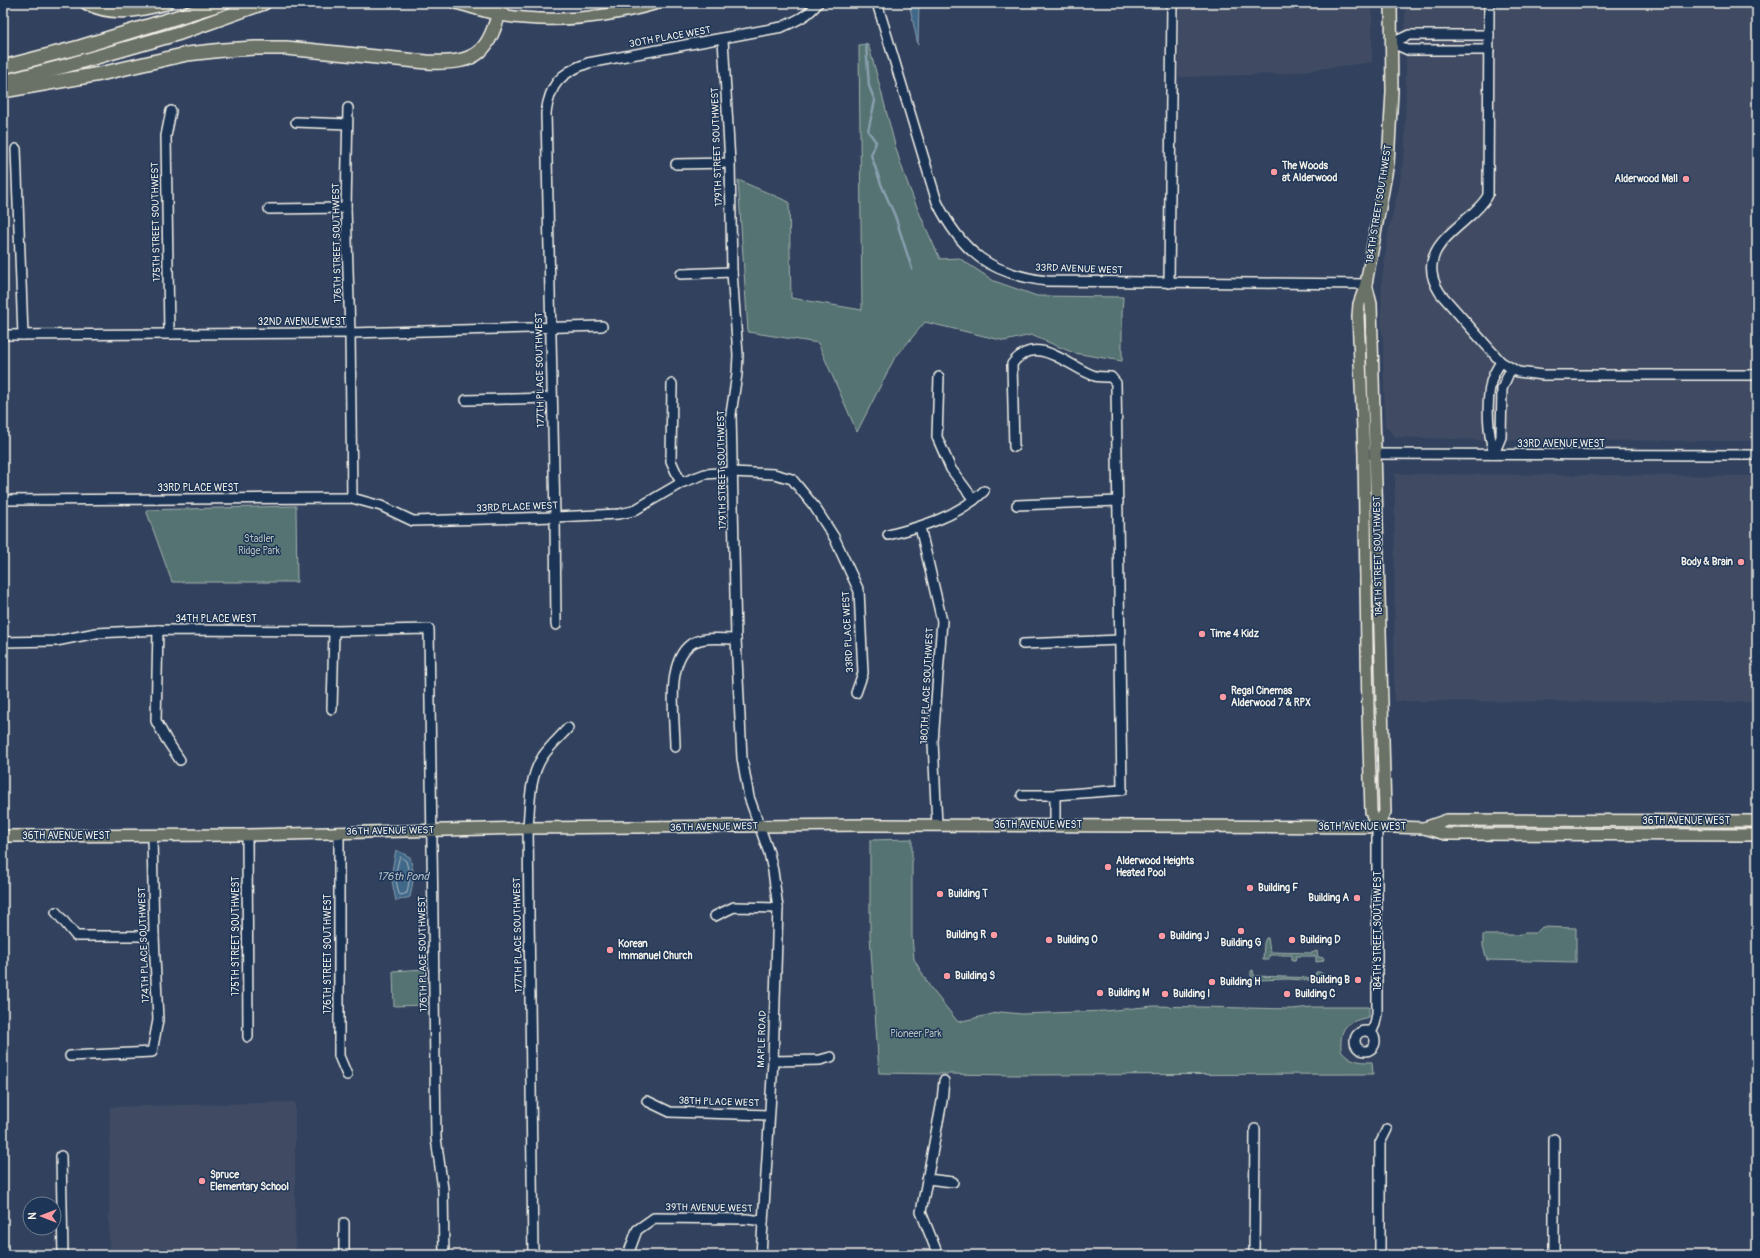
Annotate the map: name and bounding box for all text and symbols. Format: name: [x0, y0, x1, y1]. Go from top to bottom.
street label: 30TH PLACE WEST: [628, 24, 712, 50]
street label: 179TH STREET SOUTHWEST: [709, 87, 725, 207]
street label: 184TH STREET SOUTHWEST: [1364, 143, 1394, 264]
place label: The Woods at Alderwood: [1281, 160, 1337, 184]
street label: 175TH STREET SOUTHWEST: [149, 162, 163, 282]
marker: The Woods at Alderwood: [1269, 167, 1279, 177]
place label: Alderwood Mall: [1614, 173, 1678, 185]
marker: Alderwood Mall: [1681, 174, 1691, 184]
street label: 176TH STREET SOUTHWEST: [330, 182, 344, 303]
street label: 33RD AVENUE WEST: [1035, 261, 1124, 277]
street label: 177TH PLACE SOUTHWEST: [533, 312, 547, 428]
street label: 32ND AVENUE WEST: [258, 316, 347, 328]
street label: 179TH STREET SOUTHWEST: [715, 410, 729, 530]
street label: 33RD AVENUE WEST: [1517, 438, 1605, 450]
street label: 33RD PLACE WEST: [157, 482, 239, 494]
street label: 184TH STREET SOUTHWEST: [1371, 496, 1385, 616]
street label: 33RD PLACE WEST: [476, 500, 558, 514]
park label: Stadler Ridge Park: [238, 533, 281, 557]
place label: Body & Brain: [1681, 556, 1733, 568]
marker: Body & Brain: [1736, 557, 1746, 567]
street label: 33RD PLACE WEST: [840, 590, 856, 673]
street label: 34TH PLACE WEST: [175, 613, 257, 625]
street label: 180TH PLACE SOUTHWEST: [918, 627, 936, 745]
place label: Time 4 Kidz: [1209, 628, 1260, 640]
marker: Time 4 Kidz: [1197, 629, 1207, 639]
place label: Regal Cinemas Alderwood 7 & RPX: [1231, 685, 1311, 709]
marker: Regal Cinemas Alderwood 7 & RPX: [1218, 692, 1228, 702]
street label: 36TH AVENUE WEST: [1642, 815, 1730, 827]
street label: 36TH AVENUE WEST: [994, 819, 1082, 831]
street label: 36TH AVENUE WEST: [670, 820, 758, 834]
street label: 36TH AVENUE WEST: [1318, 821, 1406, 833]
street label: 36TH AVENUE WEST: [346, 824, 434, 838]
street label: 36TH AVENUE WEST: [22, 830, 110, 842]
place label: Alderwood Heights Heated Pool: [1116, 855, 1194, 879]
marker: Alderwood Heights Heated Pool: [1103, 862, 1113, 872]
water label: 176th Pond: [377, 870, 431, 883]
street label: 184TH STREET SOUTHWEST: [1372, 871, 1384, 991]
street label: 175TH STREET SOUTHWEST: [230, 876, 242, 996]
street label: 177TH PLACE SOUTHWEST: [511, 877, 525, 993]
place label: Building F: [1258, 882, 1298, 894]
marker: Building F: [1245, 883, 1255, 893]
street label: 174TH PLACE SOUTHWEST: [136, 886, 152, 1003]
place label: Building T: [948, 888, 988, 900]
marker: Building T: [935, 889, 945, 899]
place label: Building A: [1308, 892, 1350, 904]
street label: 176TH STREET SOUTHWEST: [322, 893, 334, 1014]
marker: Building A: [1352, 893, 1362, 903]
street label: 176TH PLACE SOUTHWEST: [416, 895, 430, 1012]
marker: Building G: [1236, 926, 1246, 936]
place label: Building R: [946, 929, 986, 941]
marker: Building R: [989, 930, 999, 940]
place label: Building J: [1170, 930, 1209, 942]
marker: Building J: [1157, 931, 1167, 941]
place label: Building O: [1057, 934, 1098, 946]
place label: Building D: [1300, 934, 1341, 946]
marker: Building O: [1044, 935, 1054, 945]
marker: Building D: [1287, 935, 1297, 945]
place label: Building G: [1221, 937, 1262, 949]
place label: Korean Immanuel Church: [618, 938, 693, 962]
marker: Korean Immanuel Church: [605, 945, 615, 955]
place label: Building S: [955, 970, 995, 982]
marker: Building S: [942, 971, 952, 981]
place label: Building B: [1310, 974, 1350, 986]
marker: Building B: [1353, 975, 1363, 985]
place label: Building H: [1220, 976, 1261, 988]
marker: Building H: [1207, 977, 1217, 987]
place label: Building M: [1108, 987, 1150, 999]
marker: Building M: [1095, 988, 1105, 998]
place label: Building I: [1173, 988, 1210, 1000]
place label: Building C: [1295, 988, 1335, 1000]
marker: Building I: [1160, 989, 1170, 999]
marker: Building C: [1282, 989, 1292, 999]
street label: MAPLE ROAD: [755, 1010, 769, 1068]
park label: Pioneer Park: [890, 1028, 942, 1040]
street label: 38TH PLACE WEST: [678, 1095, 760, 1109]
place label: Spruce Elementary School: [210, 1169, 289, 1193]
marker: Spruce Elementary School: [197, 1176, 207, 1186]
north arrow: [22, 1196, 62, 1236]
street label: 39TH AVENUE WEST: [665, 1201, 753, 1215]
text: N: [26, 1212, 39, 1220]

